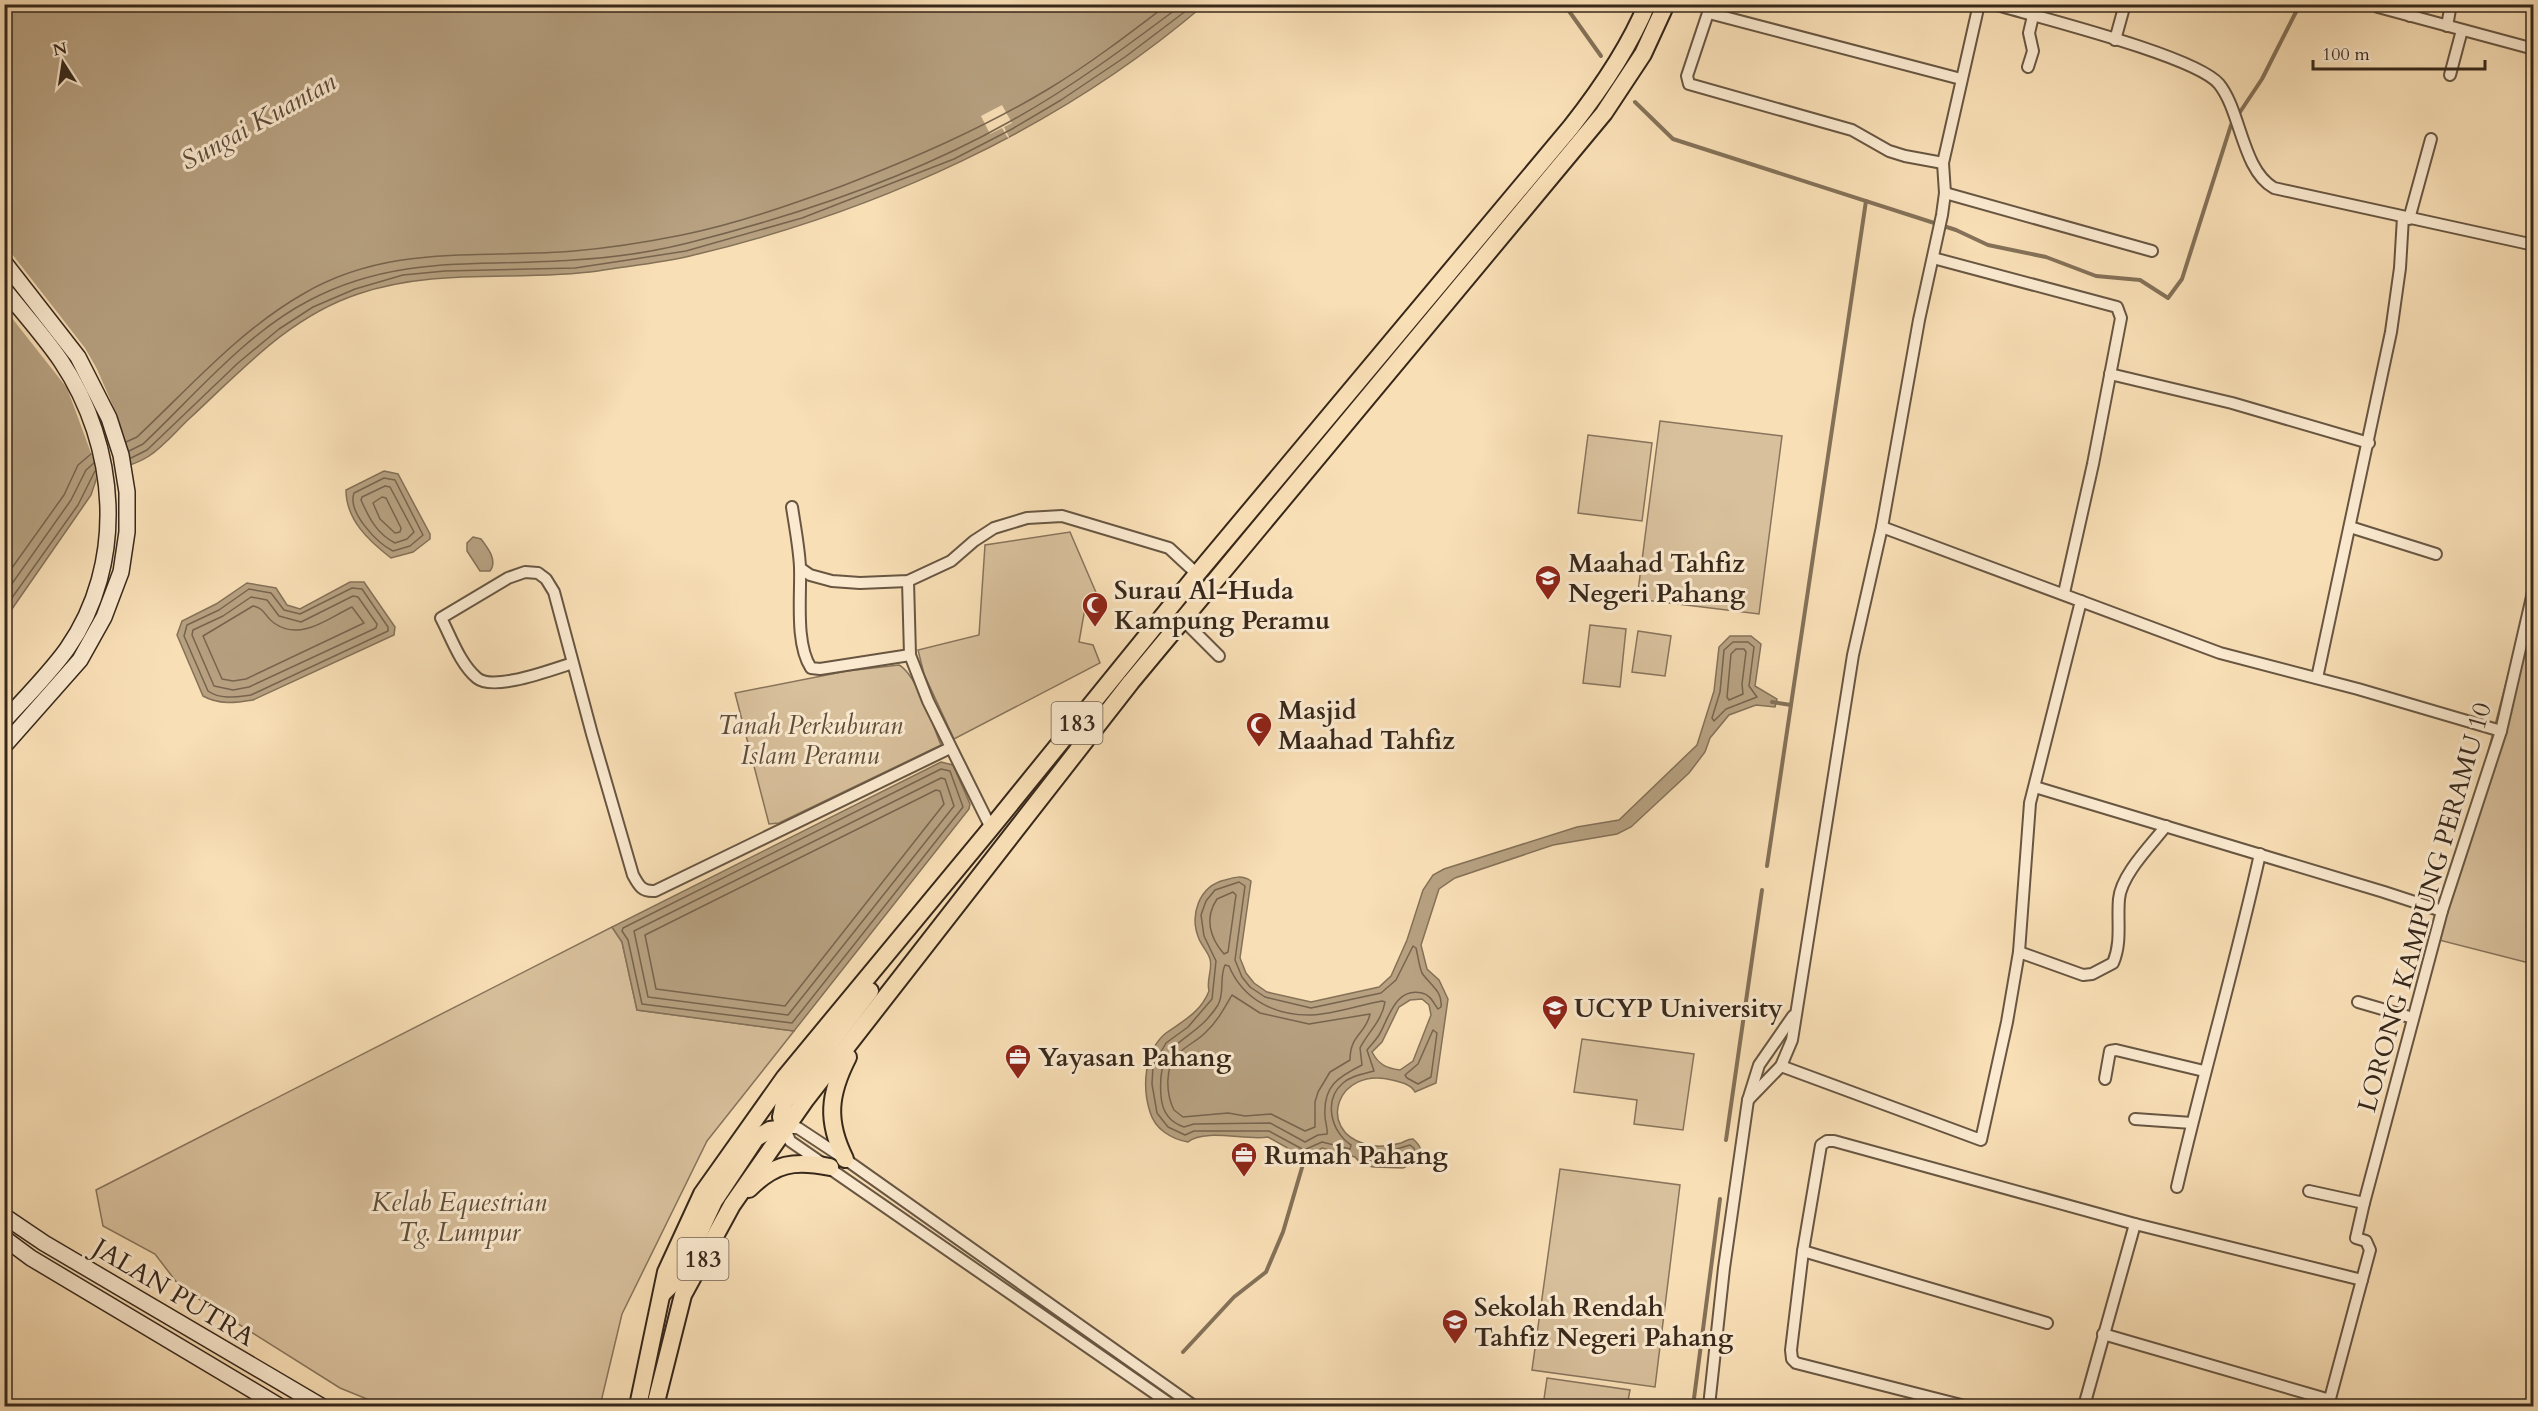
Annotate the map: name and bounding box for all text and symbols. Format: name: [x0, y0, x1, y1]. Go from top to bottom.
north arrow: [33, 33, 93, 93]
scale bar: [2313, 33, 2486, 71]
text: N: [51, 37, 69, 62]
text: 100 m: [2322, 42, 2370, 67]
water label: Sungai Kuantan: [174, 63, 343, 179]
place label: Maahad Tahfiz Negeri Pahang: [1568, 546, 1746, 611]
school or university icon: Maahad Tahfiz Negeri Pahang: [1533, 563, 1563, 601]
place label: Surau Al-Huda Kampung Peramu: [1114, 573, 1330, 638]
mosque icon: Surau Al-Huda Kampung Peramu: [1080, 590, 1110, 628]
place label: Masjid Maahad Tahfiz: [1278, 693, 1455, 758]
street label: LORONG KAMPUNG PERAMU 10: [2349, 698, 2500, 1116]
road number: 183: [1052, 702, 1102, 744]
park label: Tanah Perkuburan Islam Peramu: [717, 708, 903, 773]
mosque icon: Masjid Maahad Tahfiz: [1244, 710, 1274, 748]
place label: UCYP University: [1574, 991, 1783, 1026]
school or university icon: UCYP University: [1540, 993, 1570, 1031]
place label: Yayasan Pahang: [1038, 1040, 1232, 1075]
office icon: Yayasan Pahang: [1003, 1042, 1033, 1080]
place label: Rumah Pahang: [1264, 1138, 1448, 1173]
office icon: Rumah Pahang: [1229, 1140, 1259, 1178]
park label: Kelab Equestrian Tg. Lumpur: [371, 1185, 547, 1250]
street label: JALAN PUTRA: [83, 1228, 262, 1355]
road number: 183: [678, 1238, 728, 1280]
place label: Sekolah Rendah Tahfiz Negeri Pahang: [1474, 1290, 1734, 1355]
school or university icon: Sekolah Rendah Tahfiz Negeri Pahang: [1440, 1307, 1470, 1345]

